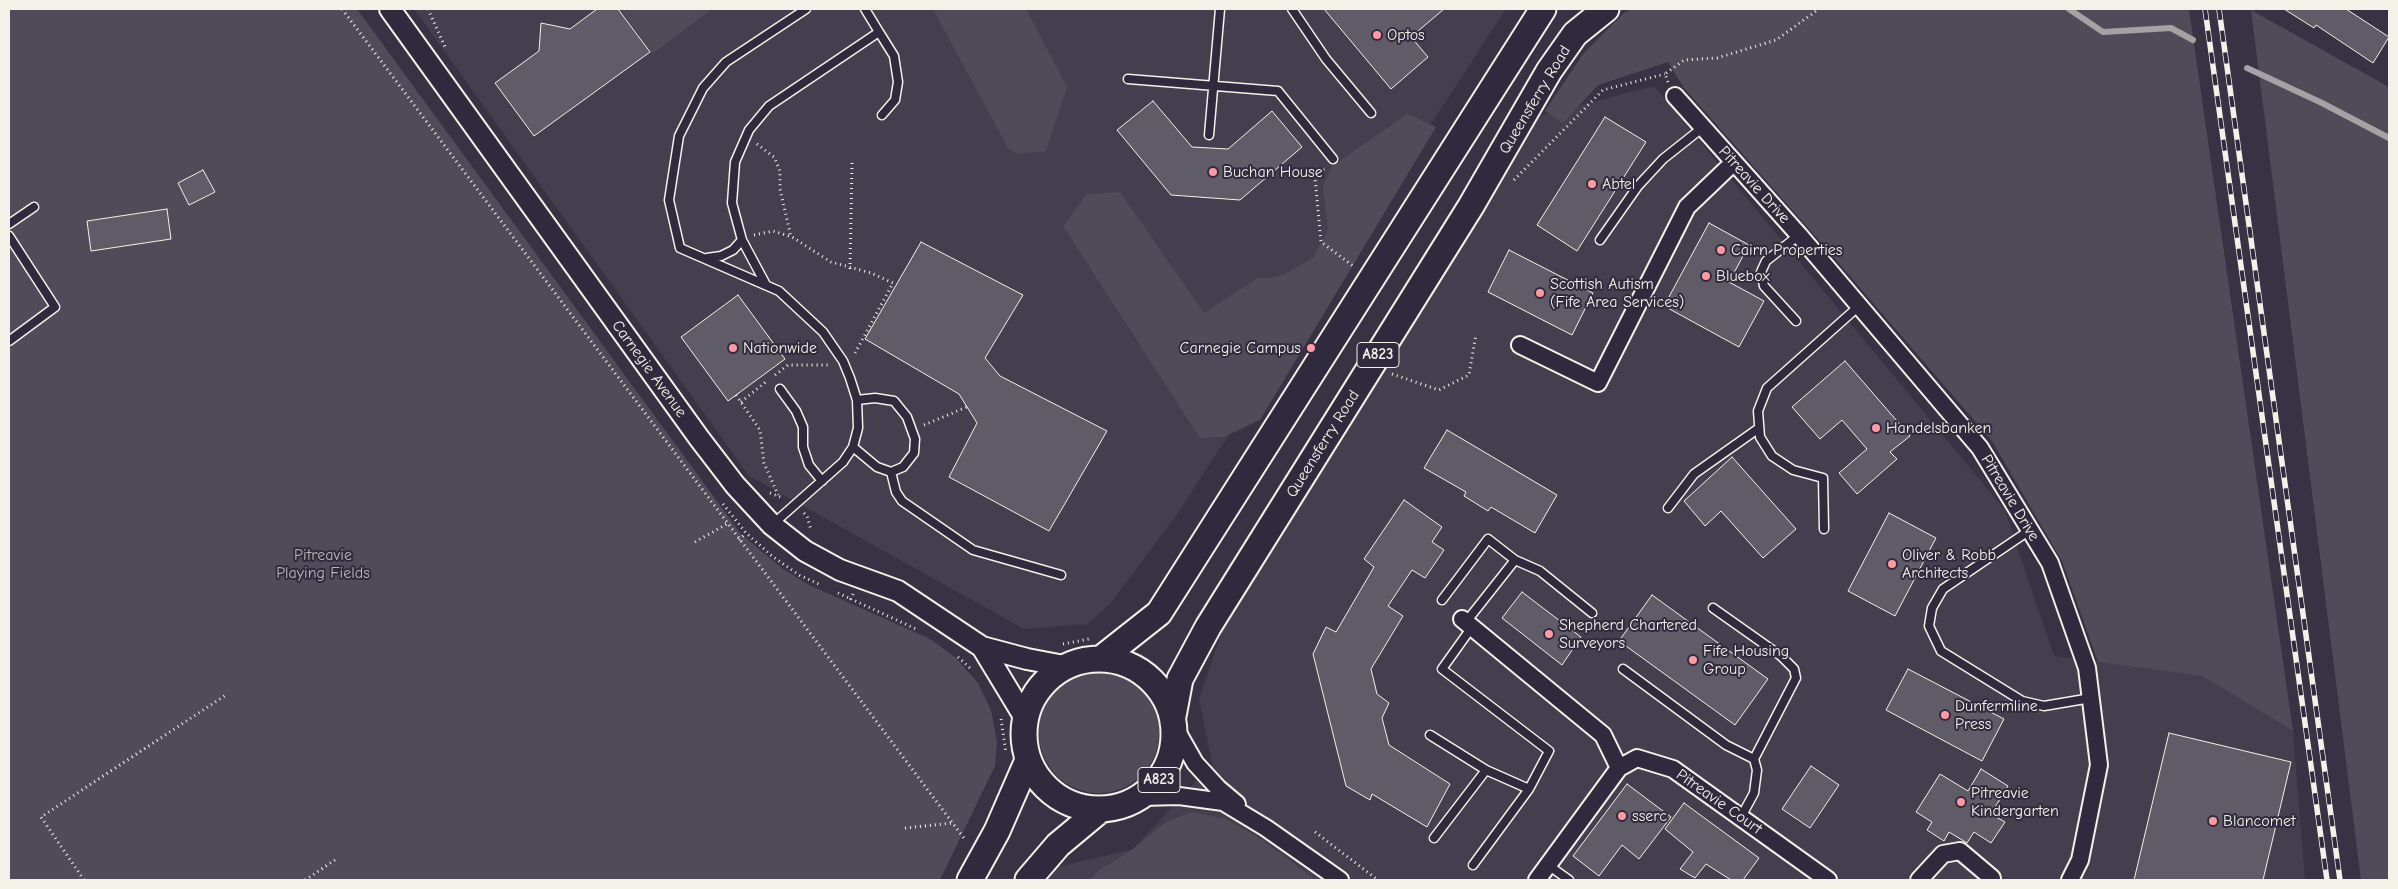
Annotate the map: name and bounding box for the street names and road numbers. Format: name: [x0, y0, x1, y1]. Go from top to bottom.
street label: Queensferry Road: [1495, 42, 1575, 158]
street label: Pitreavie Drive: [1714, 142, 1794, 228]
street label: Carnegie Avenue: [607, 317, 691, 421]
road number: A823: [1357, 342, 1399, 368]
street label: Queensferry Road: [1282, 387, 1364, 501]
street label: Pitreavie Drive: [1977, 451, 2043, 545]
street label: Pitreavie Court: [1672, 765, 1766, 839]
road number: A823: [1138, 768, 1180, 792]

